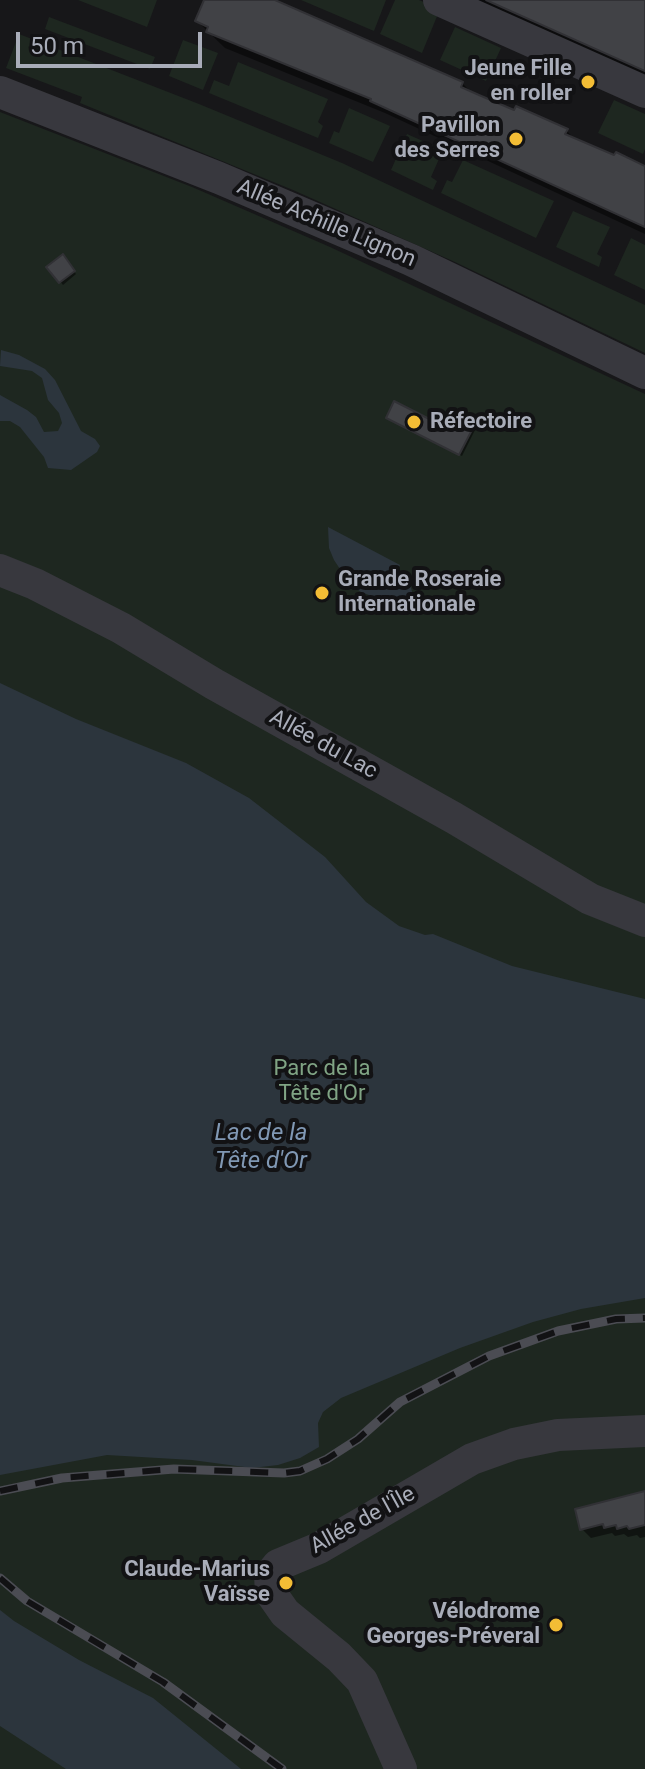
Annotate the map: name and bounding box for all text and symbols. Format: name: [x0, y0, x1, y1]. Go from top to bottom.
scale bar: [20, 16, 206, 66]
text: 50 m: [30, 32, 84, 60]
place label: Jeune Fille en roller: [464, 56, 572, 108]
marker: Jeune Fille en roller: [579, 73, 597, 91]
place label: Pavillon des Serres: [394, 113, 500, 164]
marker: Pavillon des Serres: [507, 130, 525, 148]
street label: Allée Achille Lignon: [233, 174, 419, 274]
place label: Réfectoire: [430, 409, 532, 435]
marker: Réfectoire: [405, 413, 423, 431]
place label: Grande Roseraie Internationale: [338, 567, 501, 618]
marker: Grande Roseraie Internationale: [313, 584, 331, 602]
street label: Allée du Lac: [264, 705, 382, 785]
park label: Parc de la Tête d'Or: [274, 1056, 370, 1108]
water label: Lac de la Tête d'Or: [215, 1120, 307, 1176]
street label: Allée de l'Île: [306, 1481, 420, 1561]
place label: Claude-Marius Vaïsse: [124, 1557, 270, 1608]
marker: Claude-Marius Vaïsse: [277, 1574, 295, 1592]
place label: Vélodrome Georges-Préveral: [366, 1599, 540, 1650]
marker: Vélodrome Georges-Préveral: [547, 1616, 565, 1634]

